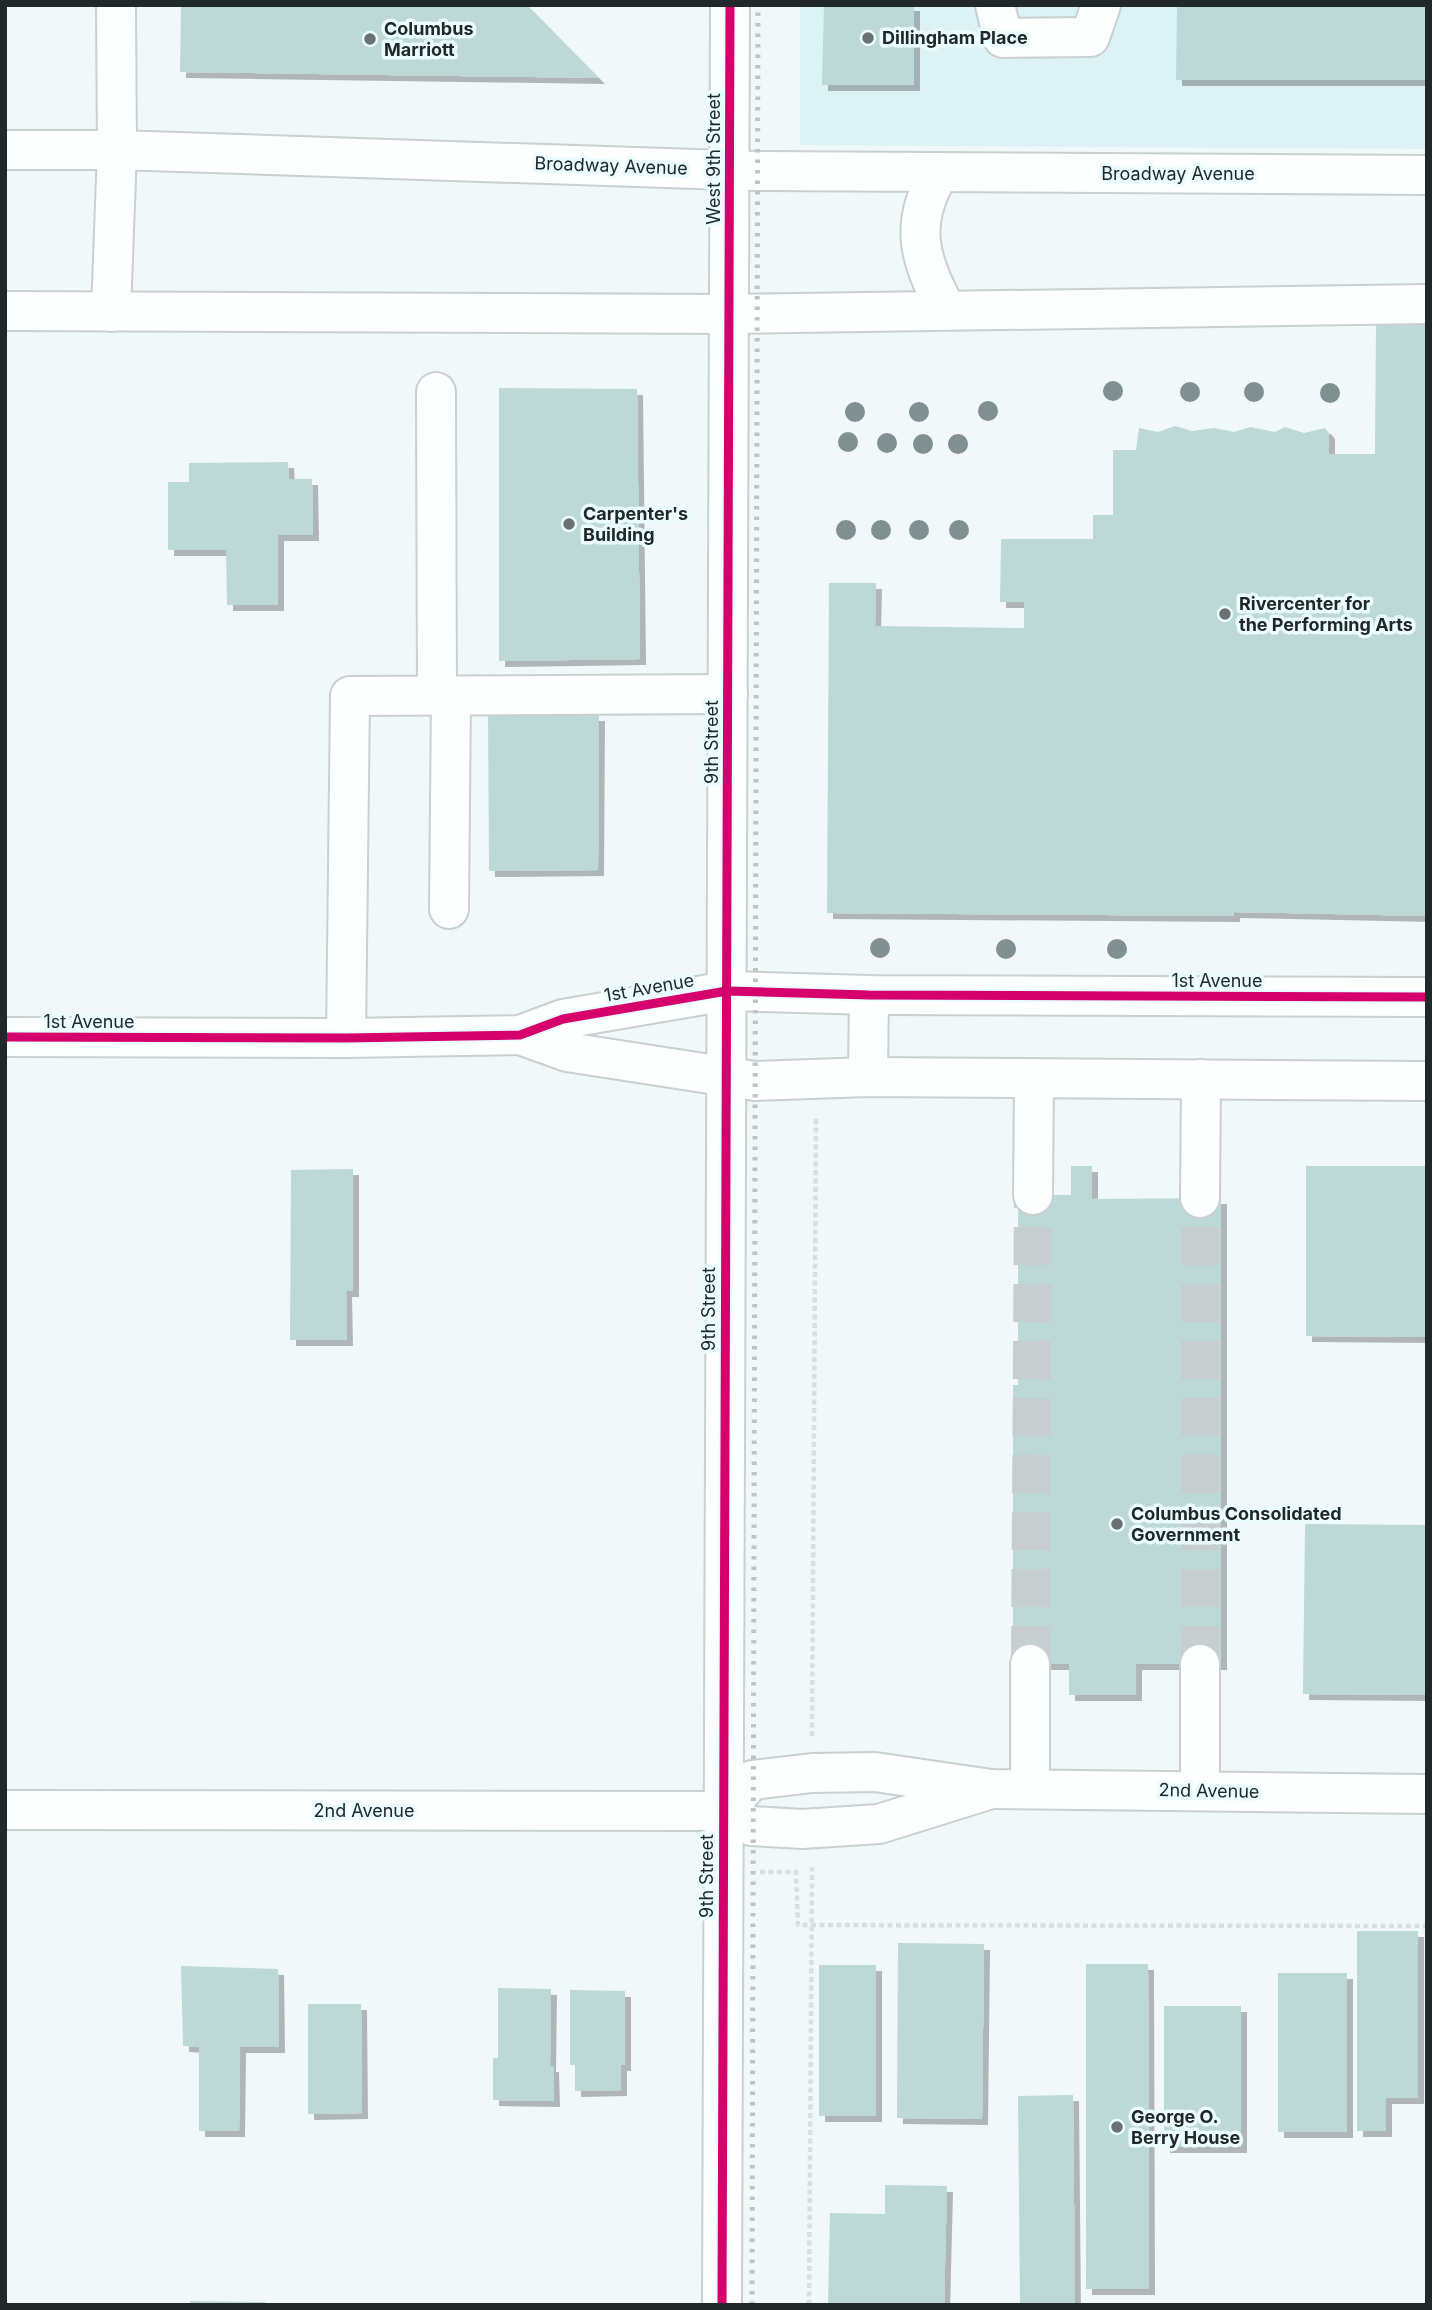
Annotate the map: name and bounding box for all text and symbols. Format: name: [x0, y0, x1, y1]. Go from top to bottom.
place label: Columbus Marriott: [384, 18, 474, 60]
place label: Dillingham Place: [882, 27, 1028, 48]
marker: Dillingham Place: [860, 30, 876, 46]
marker: Columbus Marriott: [362, 31, 378, 47]
street label: West 9th Street: [703, 93, 724, 225]
street label: Broadway Avenue: [534, 152, 688, 179]
street label: Broadway Avenue: [1101, 163, 1255, 184]
place label: Carpenter's Building: [583, 503, 688, 545]
marker: Carpenter's Building: [561, 516, 577, 532]
place label: Rivercenter for the Performing Arts: [1239, 593, 1413, 635]
marker: Rivercenter for the Performing Arts: [1217, 606, 1233, 622]
street label: 9th Street: [701, 700, 722, 784]
street label: 1st Avenue: [602, 969, 696, 1006]
street label: 1st Avenue: [1171, 970, 1263, 991]
street label: 1st Avenue: [43, 1011, 135, 1032]
street label: 9th Street: [698, 1267, 719, 1351]
place label: Columbus Consolidated Government: [1131, 1503, 1341, 1545]
marker: Columbus Consolidated Government: [1109, 1516, 1125, 1532]
street label: 2nd Avenue: [1158, 1779, 1260, 1802]
street label: 2nd Avenue: [314, 1800, 414, 1821]
street label: 9th Street: [696, 1834, 717, 1918]
place label: George O. Berry House: [1131, 2106, 1241, 2148]
marker: George O. Berry House: [1109, 2119, 1125, 2135]

